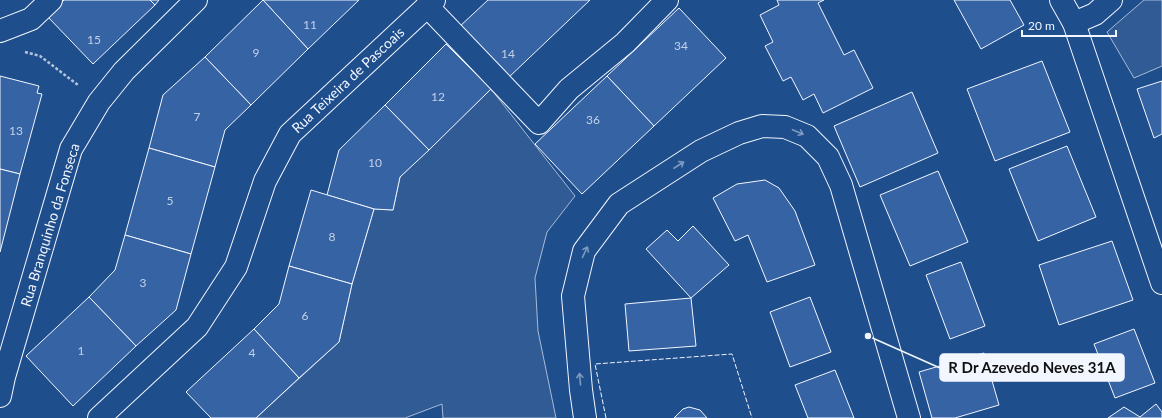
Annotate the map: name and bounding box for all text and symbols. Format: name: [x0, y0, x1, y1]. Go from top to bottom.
scale bar: [1022, 12, 1116, 38]
house number: 11: [303, 17, 317, 32]
text: 20 m: [1028, 18, 1055, 33]
street label: Rua Teixeira de Pascoais: [288, 23, 407, 136]
house number: 15: [87, 32, 101, 47]
house number: 34: [674, 38, 688, 53]
house number: 9: [253, 45, 260, 60]
house number: 14: [501, 46, 515, 61]
house number: 12: [431, 89, 445, 104]
house number: 7: [194, 109, 201, 124]
house number: 36: [586, 112, 600, 127]
house number: 13: [9, 123, 23, 138]
one-way arrow: [792, 129, 804, 137]
street label: Rua Branquinho da Fonseca: [17, 141, 83, 309]
house number: 10: [368, 155, 382, 170]
one-way arrow: [673, 161, 684, 169]
house number: 5: [167, 193, 174, 208]
house number: 8: [329, 229, 336, 244]
one-way arrow: [582, 246, 589, 258]
house number: 3: [140, 275, 147, 290]
house number: 6: [302, 308, 309, 323]
house number: 1: [78, 343, 85, 358]
house number: 4: [249, 345, 256, 360]
callout: R Dr Azevedo Neves 31A: [940, 354, 1124, 381]
text: R Dr Azevedo Neves 31A: [948, 358, 1116, 376]
one-way arrow: [577, 373, 584, 386]

